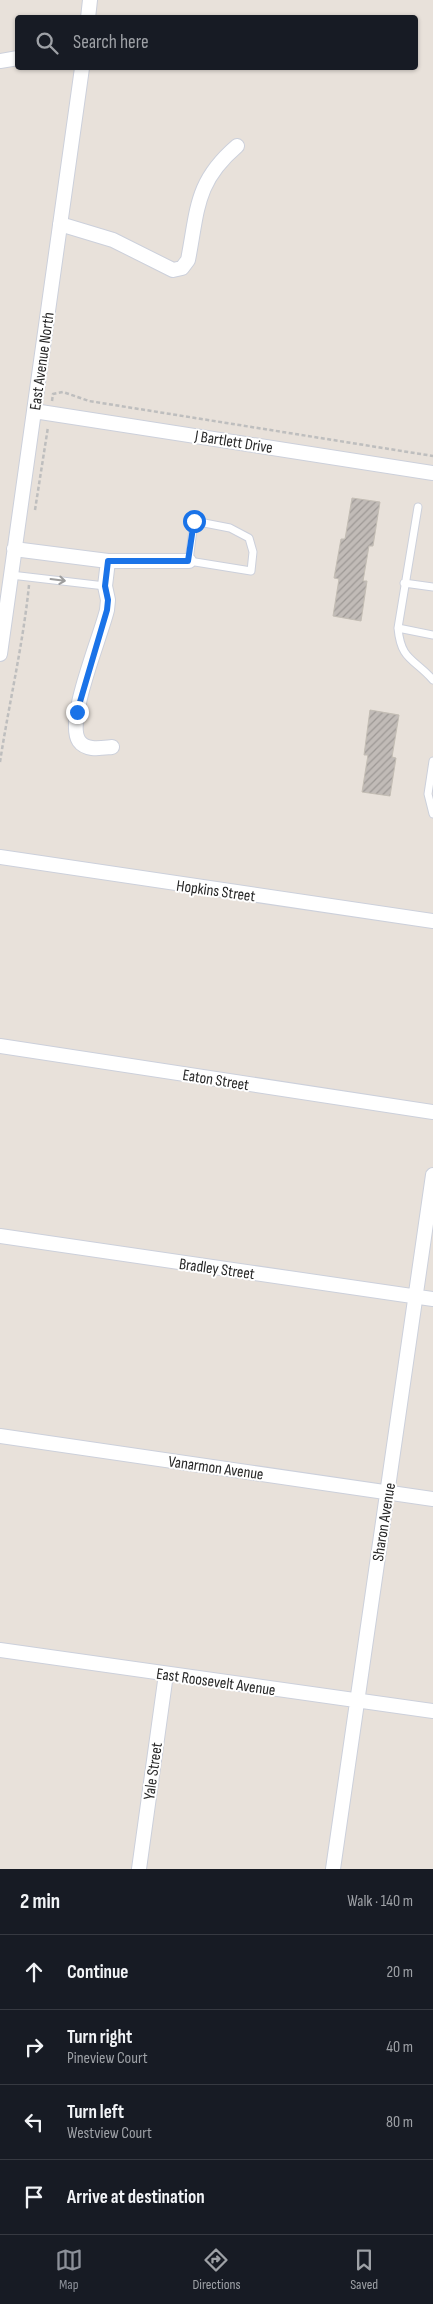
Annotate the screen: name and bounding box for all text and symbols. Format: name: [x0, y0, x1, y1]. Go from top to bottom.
search box: [15, 15, 418, 70]
icon: search: [33, 29, 61, 57]
text: Search here: [73, 31, 149, 54]
street label: East Avenue North: [26, 311, 59, 411]
street label: J Bartlett Drive: [193, 427, 274, 458]
route start: [183, 510, 206, 533]
one-way arrow: [49, 575, 65, 585]
route end: [66, 701, 89, 724]
street label: Hopkins Street: [175, 877, 257, 906]
street label: Eaton Street: [181, 1066, 250, 1095]
street label: Bradley Street: [178, 1255, 256, 1284]
street label: Vanarmon Avenue: [167, 1452, 265, 1485]
street label: Sharon Avenue: [369, 1482, 400, 1563]
street label: East Roosevelt Avenue: [155, 1665, 277, 1700]
street label: Yale Street: [140, 1741, 167, 1801]
text: 2 min: [20, 1889, 60, 1914]
text: Walk · 140 m: [347, 1892, 413, 1911]
icon: ahead: [20, 1958, 48, 1986]
text: Continue: [67, 1961, 128, 1984]
text: 20 m: [386, 1963, 413, 1982]
text: Turn right: [67, 2026, 132, 2049]
icon: right: [20, 2033, 48, 2061]
text: 40 m: [386, 2038, 413, 2057]
text: Pineview Court: [67, 2049, 148, 2068]
text: Turn left: [67, 2101, 124, 2124]
icon: left: [20, 2108, 48, 2136]
text: 80 m: [386, 2113, 413, 2132]
text: Westview Court: [67, 2124, 152, 2143]
icon: arrive: [20, 2183, 48, 2211]
text: Arrive at destination: [67, 2186, 205, 2209]
tab: Map: [55, 2246, 83, 2293]
tab: Directions: [192, 2246, 241, 2293]
tab: Saved: [350, 2246, 378, 2293]

